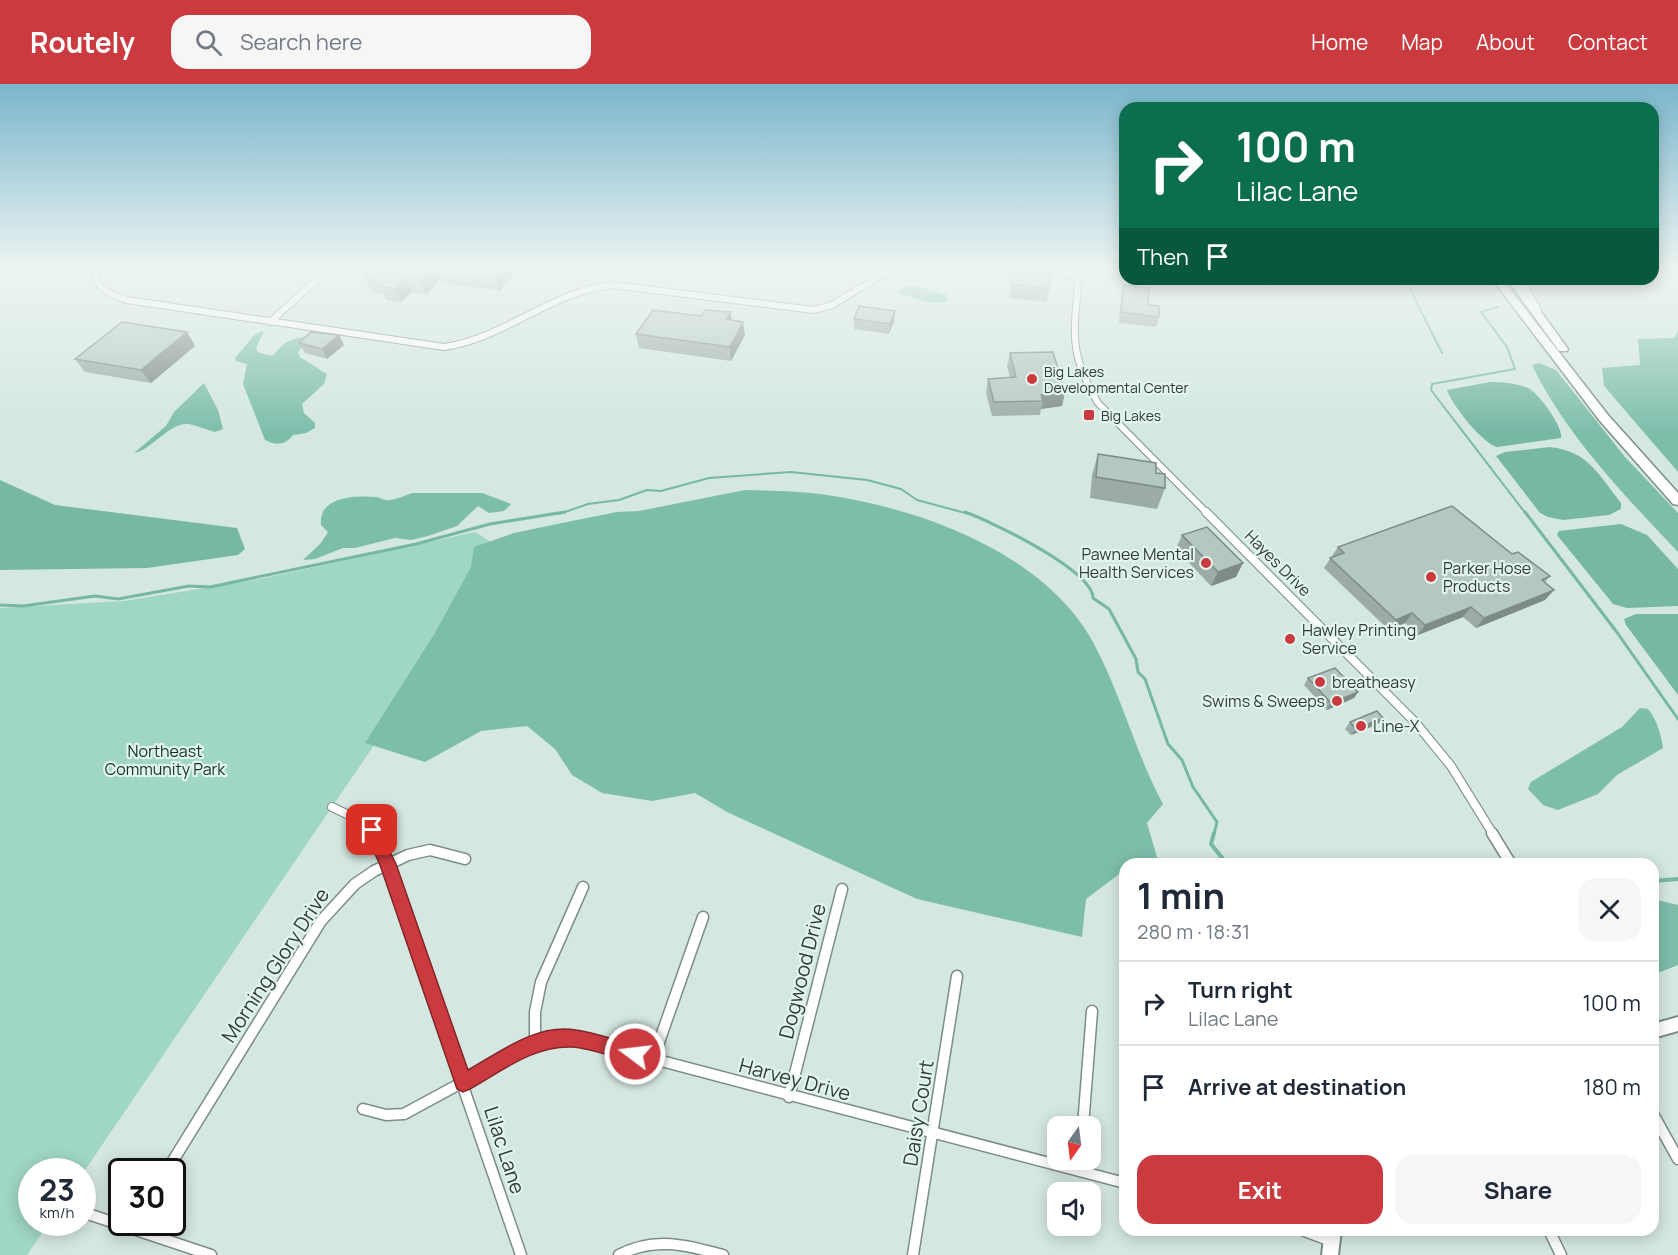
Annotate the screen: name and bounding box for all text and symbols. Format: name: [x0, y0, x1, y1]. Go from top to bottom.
search box: [171, 15, 591, 69]
text: Routely: [30, 23, 135, 61]
icon: search: [192, 26, 225, 59]
text: Search here: [240, 27, 362, 57]
text: Home: [1311, 28, 1368, 56]
text: Map: [1401, 28, 1443, 56]
text: About: [1476, 28, 1535, 56]
text: Contact: [1568, 28, 1648, 56]
text: 100 m: [1236, 117, 1356, 175]
icon: right: [1137, 126, 1215, 204]
text: Lilac Lane: [1236, 172, 1358, 209]
icon: arrive: [1201, 240, 1234, 273]
text: Then: [1137, 242, 1189, 272]
place label: Big Lakes Developmental Center: [1044, 362, 1189, 397]
marker: Big Lakes Developmental Center: [1025, 372, 1039, 386]
place label: Big Lakes: [1101, 406, 1161, 425]
marker: Big Lakes: [1082, 408, 1096, 422]
street label: Hayes Drive: [1240, 525, 1316, 601]
place label: Pawnee Mental Health Services: [1079, 543, 1194, 583]
marker: Pawnee Mental Health Services: [1199, 556, 1213, 570]
place label: Parker Hose Products: [1443, 557, 1531, 597]
marker: Parker Hose Products: [1424, 570, 1438, 584]
place label: Hawley Printing Service: [1302, 619, 1416, 659]
marker: Hawley Printing Service: [1283, 632, 1297, 646]
place label: breatheasy: [1332, 671, 1416, 693]
marker: breatheasy: [1313, 675, 1327, 689]
place label: Swims & Sweeps: [1202, 690, 1325, 712]
marker: Swims & Sweeps: [1330, 694, 1344, 708]
place label: Line-X: [1373, 715, 1420, 737]
marker: Line-X: [1354, 719, 1368, 733]
park label: Northeast Community Park: [105, 740, 226, 780]
pin: [346, 804, 397, 855]
icon: arrive: [355, 813, 388, 846]
text: 1 min: [1137, 871, 1225, 920]
button: close: [1578, 878, 1641, 941]
street label: Morning Glory Drive: [215, 883, 335, 1047]
street label: Dogwood Drive: [772, 901, 832, 1041]
text: 280 m · 18:31: [1137, 918, 1250, 945]
text: Turn right: [1188, 975, 1293, 1005]
icon: right: [1137, 987, 1170, 1020]
text: 100 m: [1583, 988, 1641, 1018]
text: Lilac Lane: [1188, 1005, 1279, 1032]
position arrow: [603, 1022, 667, 1086]
street label: Harvey Drive: [736, 1051, 854, 1107]
street label: Daisy Court: [896, 1058, 940, 1168]
icon: arrive: [1137, 1071, 1170, 1104]
text: Arrive at destination: [1188, 1072, 1406, 1102]
text: 180 m: [1583, 1072, 1641, 1102]
street label: Lilac Lane: [478, 1103, 532, 1197]
north arrow: [1047, 1116, 1101, 1170]
map controls: [1047, 1116, 1101, 1236]
button: Exit: [1137, 1155, 1383, 1224]
button: Share: [1395, 1155, 1641, 1224]
speed limit sign: 30: [108, 1158, 186, 1236]
text: 23: [39, 1169, 75, 1210]
button: sound: [1047, 1182, 1101, 1236]
text: km/h: [40, 1202, 74, 1223]

